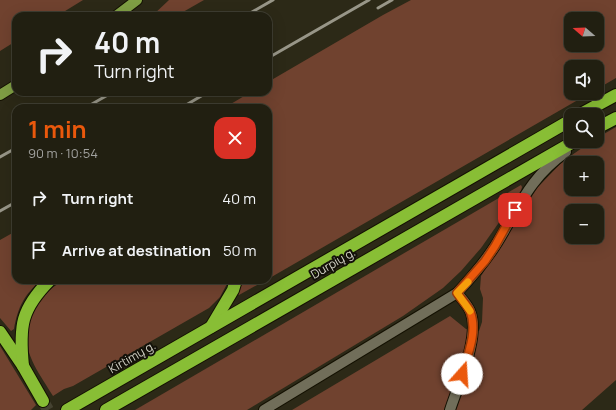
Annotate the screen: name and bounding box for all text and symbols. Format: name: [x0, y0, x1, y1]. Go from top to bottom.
north arrow: [564, 12, 604, 52]
map controls: [564, 12, 604, 244]
text: 40 m: [94, 23, 160, 61]
icon: right: [28, 28, 80, 80]
text: Turn right: [94, 59, 175, 83]
button: sound: [564, 60, 604, 100]
button: search: [564, 108, 604, 148]
text: 1 min: [28, 112, 87, 145]
button: close: [214, 117, 256, 159]
text: 90 m · 10:54: [28, 144, 98, 162]
button: +: [564, 156, 604, 196]
icon: right: [28, 187, 50, 209]
text: Turn right: [62, 188, 133, 209]
text: 40 m: [222, 188, 256, 209]
pin: [498, 193, 532, 227]
icon: arrive: [504, 199, 526, 221]
button: −: [564, 204, 604, 244]
icon: arrive: [28, 239, 50, 261]
text: Arrive at destination: [62, 240, 211, 261]
text: 50 m: [223, 240, 256, 261]
street label: Durpių g.: [307, 243, 359, 283]
street label: Kirtimų g.: [105, 337, 159, 377]
position arrow: [441, 353, 483, 395]

